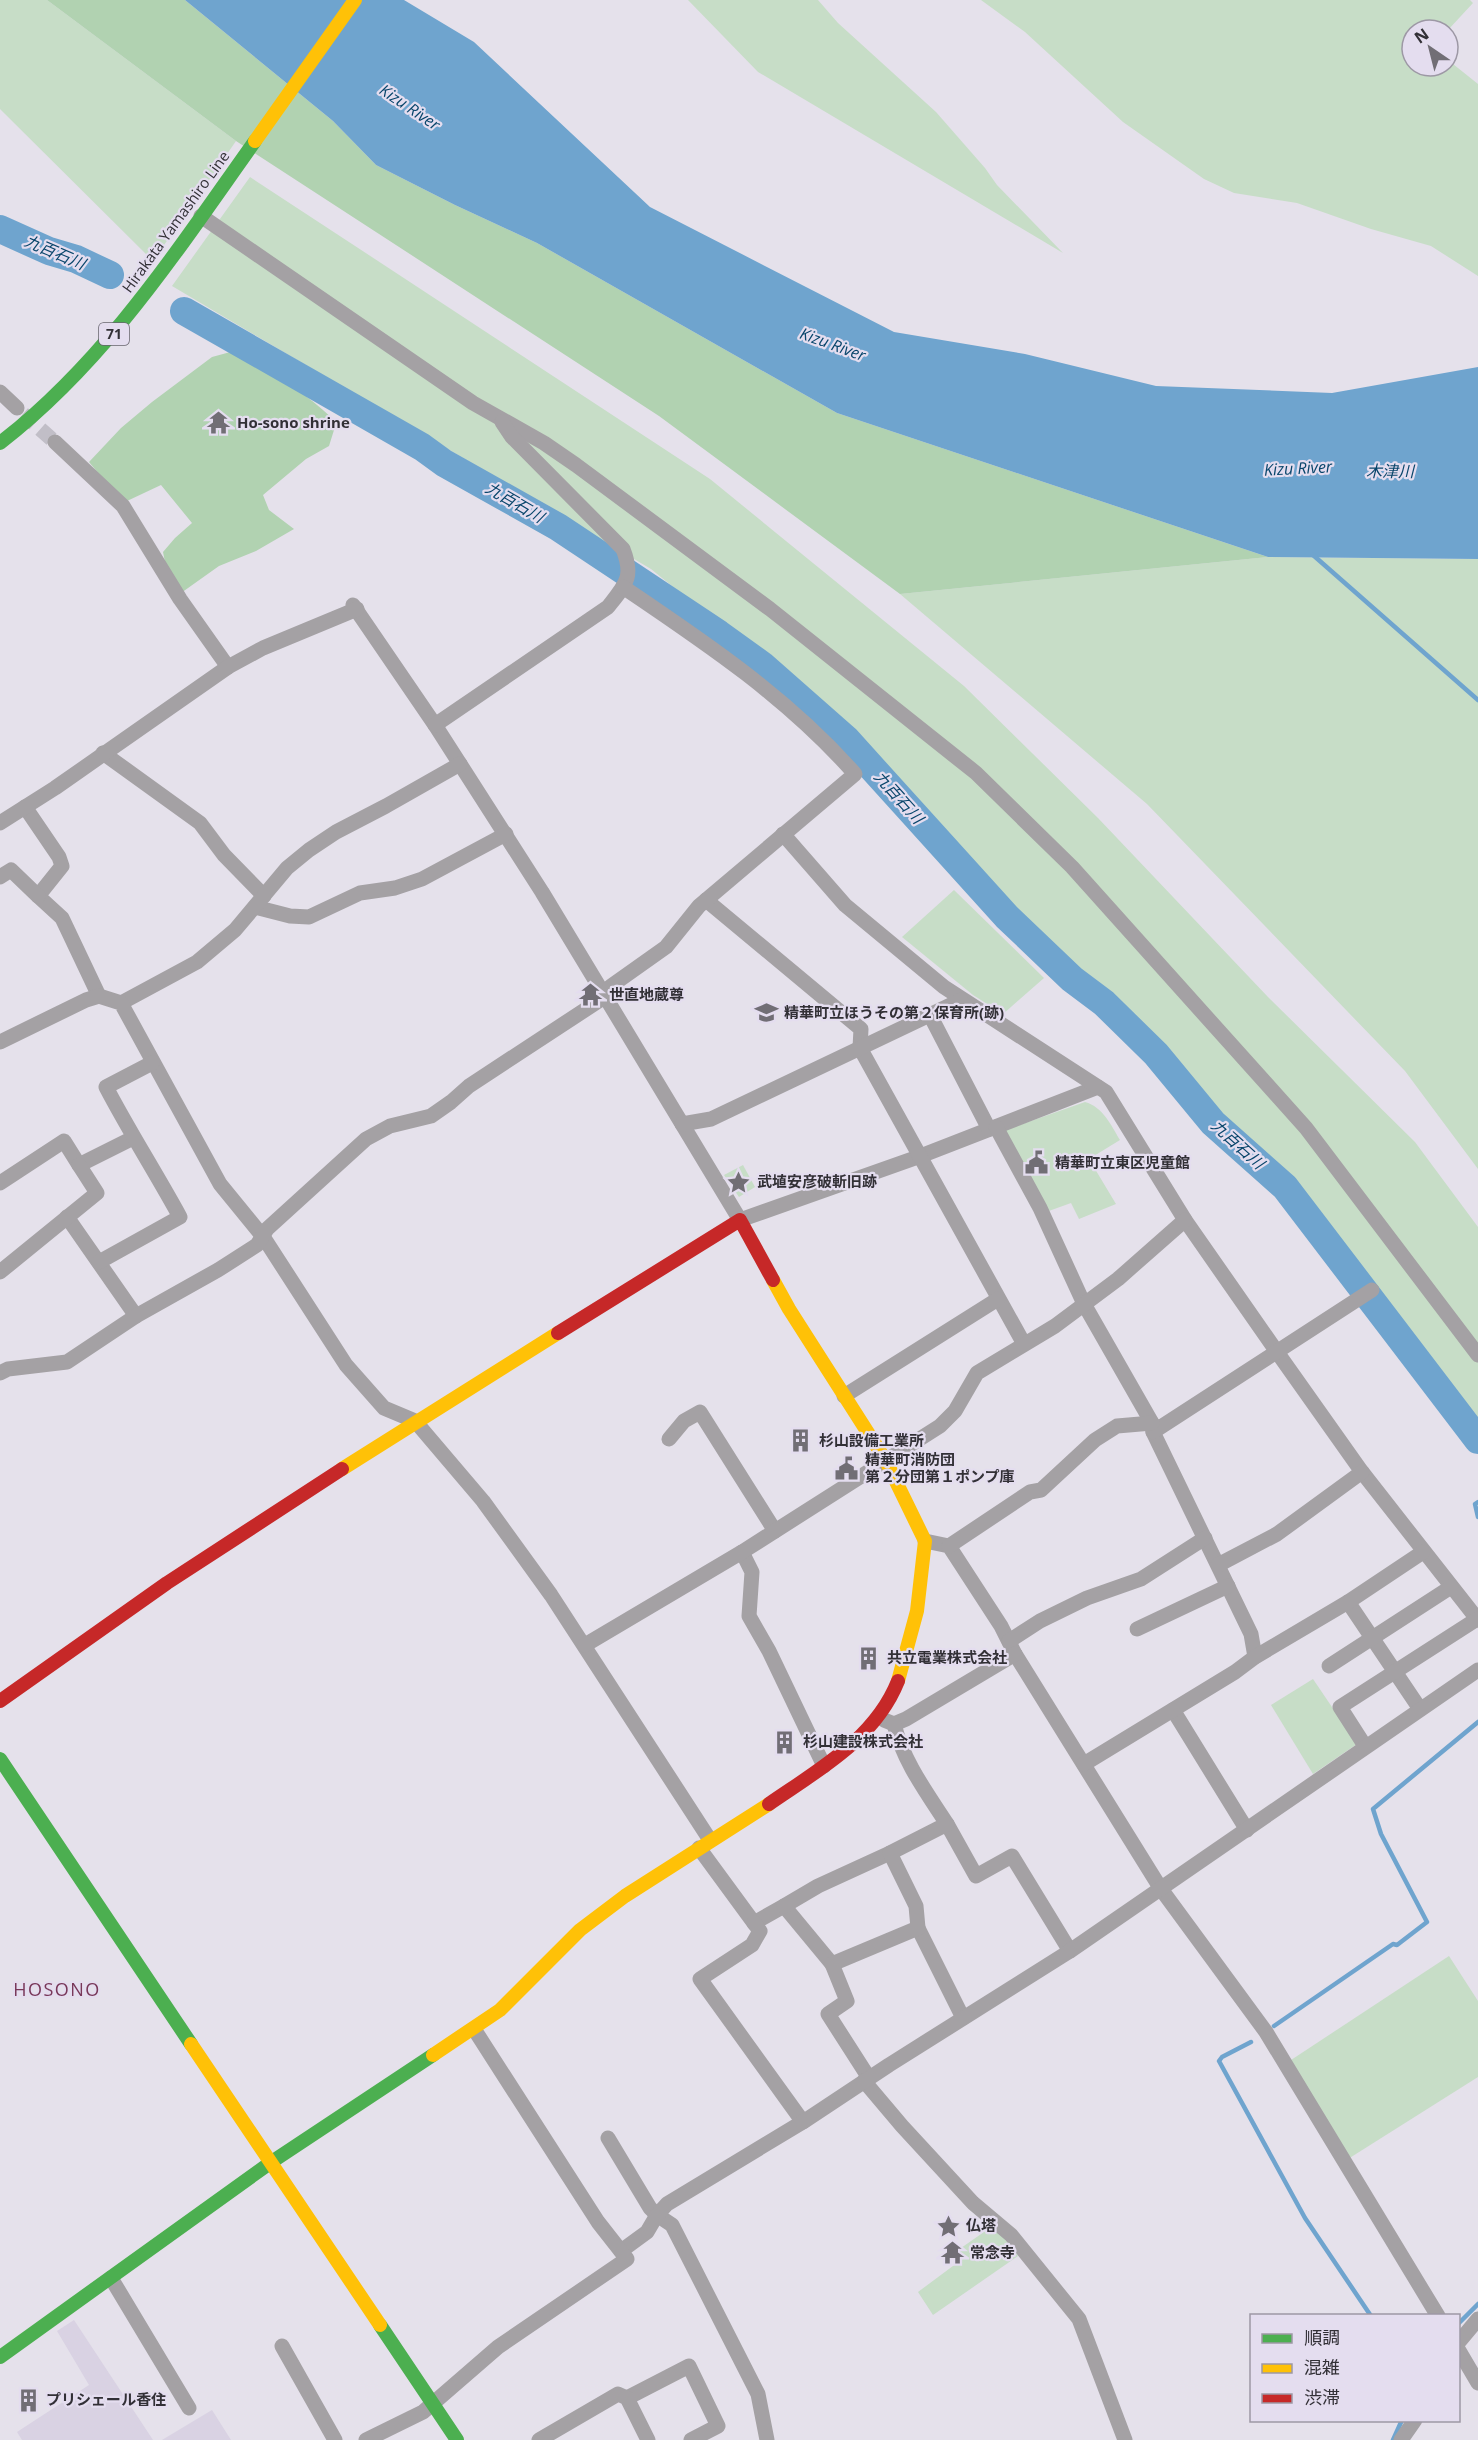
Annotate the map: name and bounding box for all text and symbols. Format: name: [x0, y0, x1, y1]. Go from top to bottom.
north arrow: [1400, 18, 1460, 78]
text: N: [1410, 23, 1433, 48]
water label: Kizu River: [376, 79, 445, 136]
street label: Hirakata Yamashiro Line: [117, 147, 233, 296]
water label: 九百石川: [21, 229, 91, 275]
water label: Kizu River: [797, 322, 869, 366]
road number: 71: [99, 323, 129, 345]
temple icon: Ho-sono shrine: [206, 410, 232, 436]
place label: Ho-sono shrine: [237, 412, 350, 432]
water label: Kizu River: [1263, 455, 1333, 481]
water label: 木津川: [1366, 460, 1416, 482]
water label: 九百石川: [482, 476, 550, 529]
water label: 九百石川: [869, 766, 930, 830]
temple icon: 世直地蔵尊: [578, 982, 604, 1008]
place label: 世直地蔵尊: [609, 984, 684, 1004]
school or university icon: 精華町立ほうその第２保育所(跡): [753, 1000, 779, 1026]
place label: 精華町立ほうその第２保育所(跡): [784, 1002, 1004, 1022]
water label: 九百石川: [1207, 1114, 1271, 1175]
public building icon: 精華町立東区児童館: [1024, 1150, 1050, 1176]
place label: 精華町立東区児童館: [1055, 1152, 1190, 1172]
place icon: 武埴安彦破斬旧跡: [726, 1169, 752, 1195]
place label: 武埴安彦破斬旧跡: [757, 1171, 877, 1191]
building icon: 杉山設備工業所: [788, 1428, 814, 1454]
place label: 杉山設備工業所: [819, 1430, 924, 1450]
place label: 精華町消防団 第２分団第１ポンプ庫: [865, 1449, 1015, 1486]
public building icon: 精華町消防団 第２分団第１ポンプ庫: [834, 1456, 860, 1482]
building icon: 共立電業株式会社: [856, 1645, 882, 1671]
place label: 共立電業株式会社: [887, 1647, 1007, 1667]
building icon: 杉山建設株式会社: [772, 1729, 798, 1755]
place label: 杉山建設株式会社: [803, 1731, 923, 1751]
district label: HOSONO: [13, 1977, 101, 2001]
place icon: 仏塔: [935, 2213, 961, 2239]
place label: 仏塔: [965, 2215, 996, 2235]
temple icon: 常念寺: [939, 2240, 965, 2266]
place label: 常念寺: [970, 2242, 1015, 2262]
legend: [1250, 2314, 1460, 2422]
text: 順調: [1304, 2325, 1340, 2349]
text: 混雑: [1304, 2355, 1340, 2379]
text: 渋滞: [1304, 2385, 1340, 2409]
building icon: プリシェール香住: [15, 2387, 41, 2413]
place label: プリシェール香住: [46, 2389, 166, 2409]

